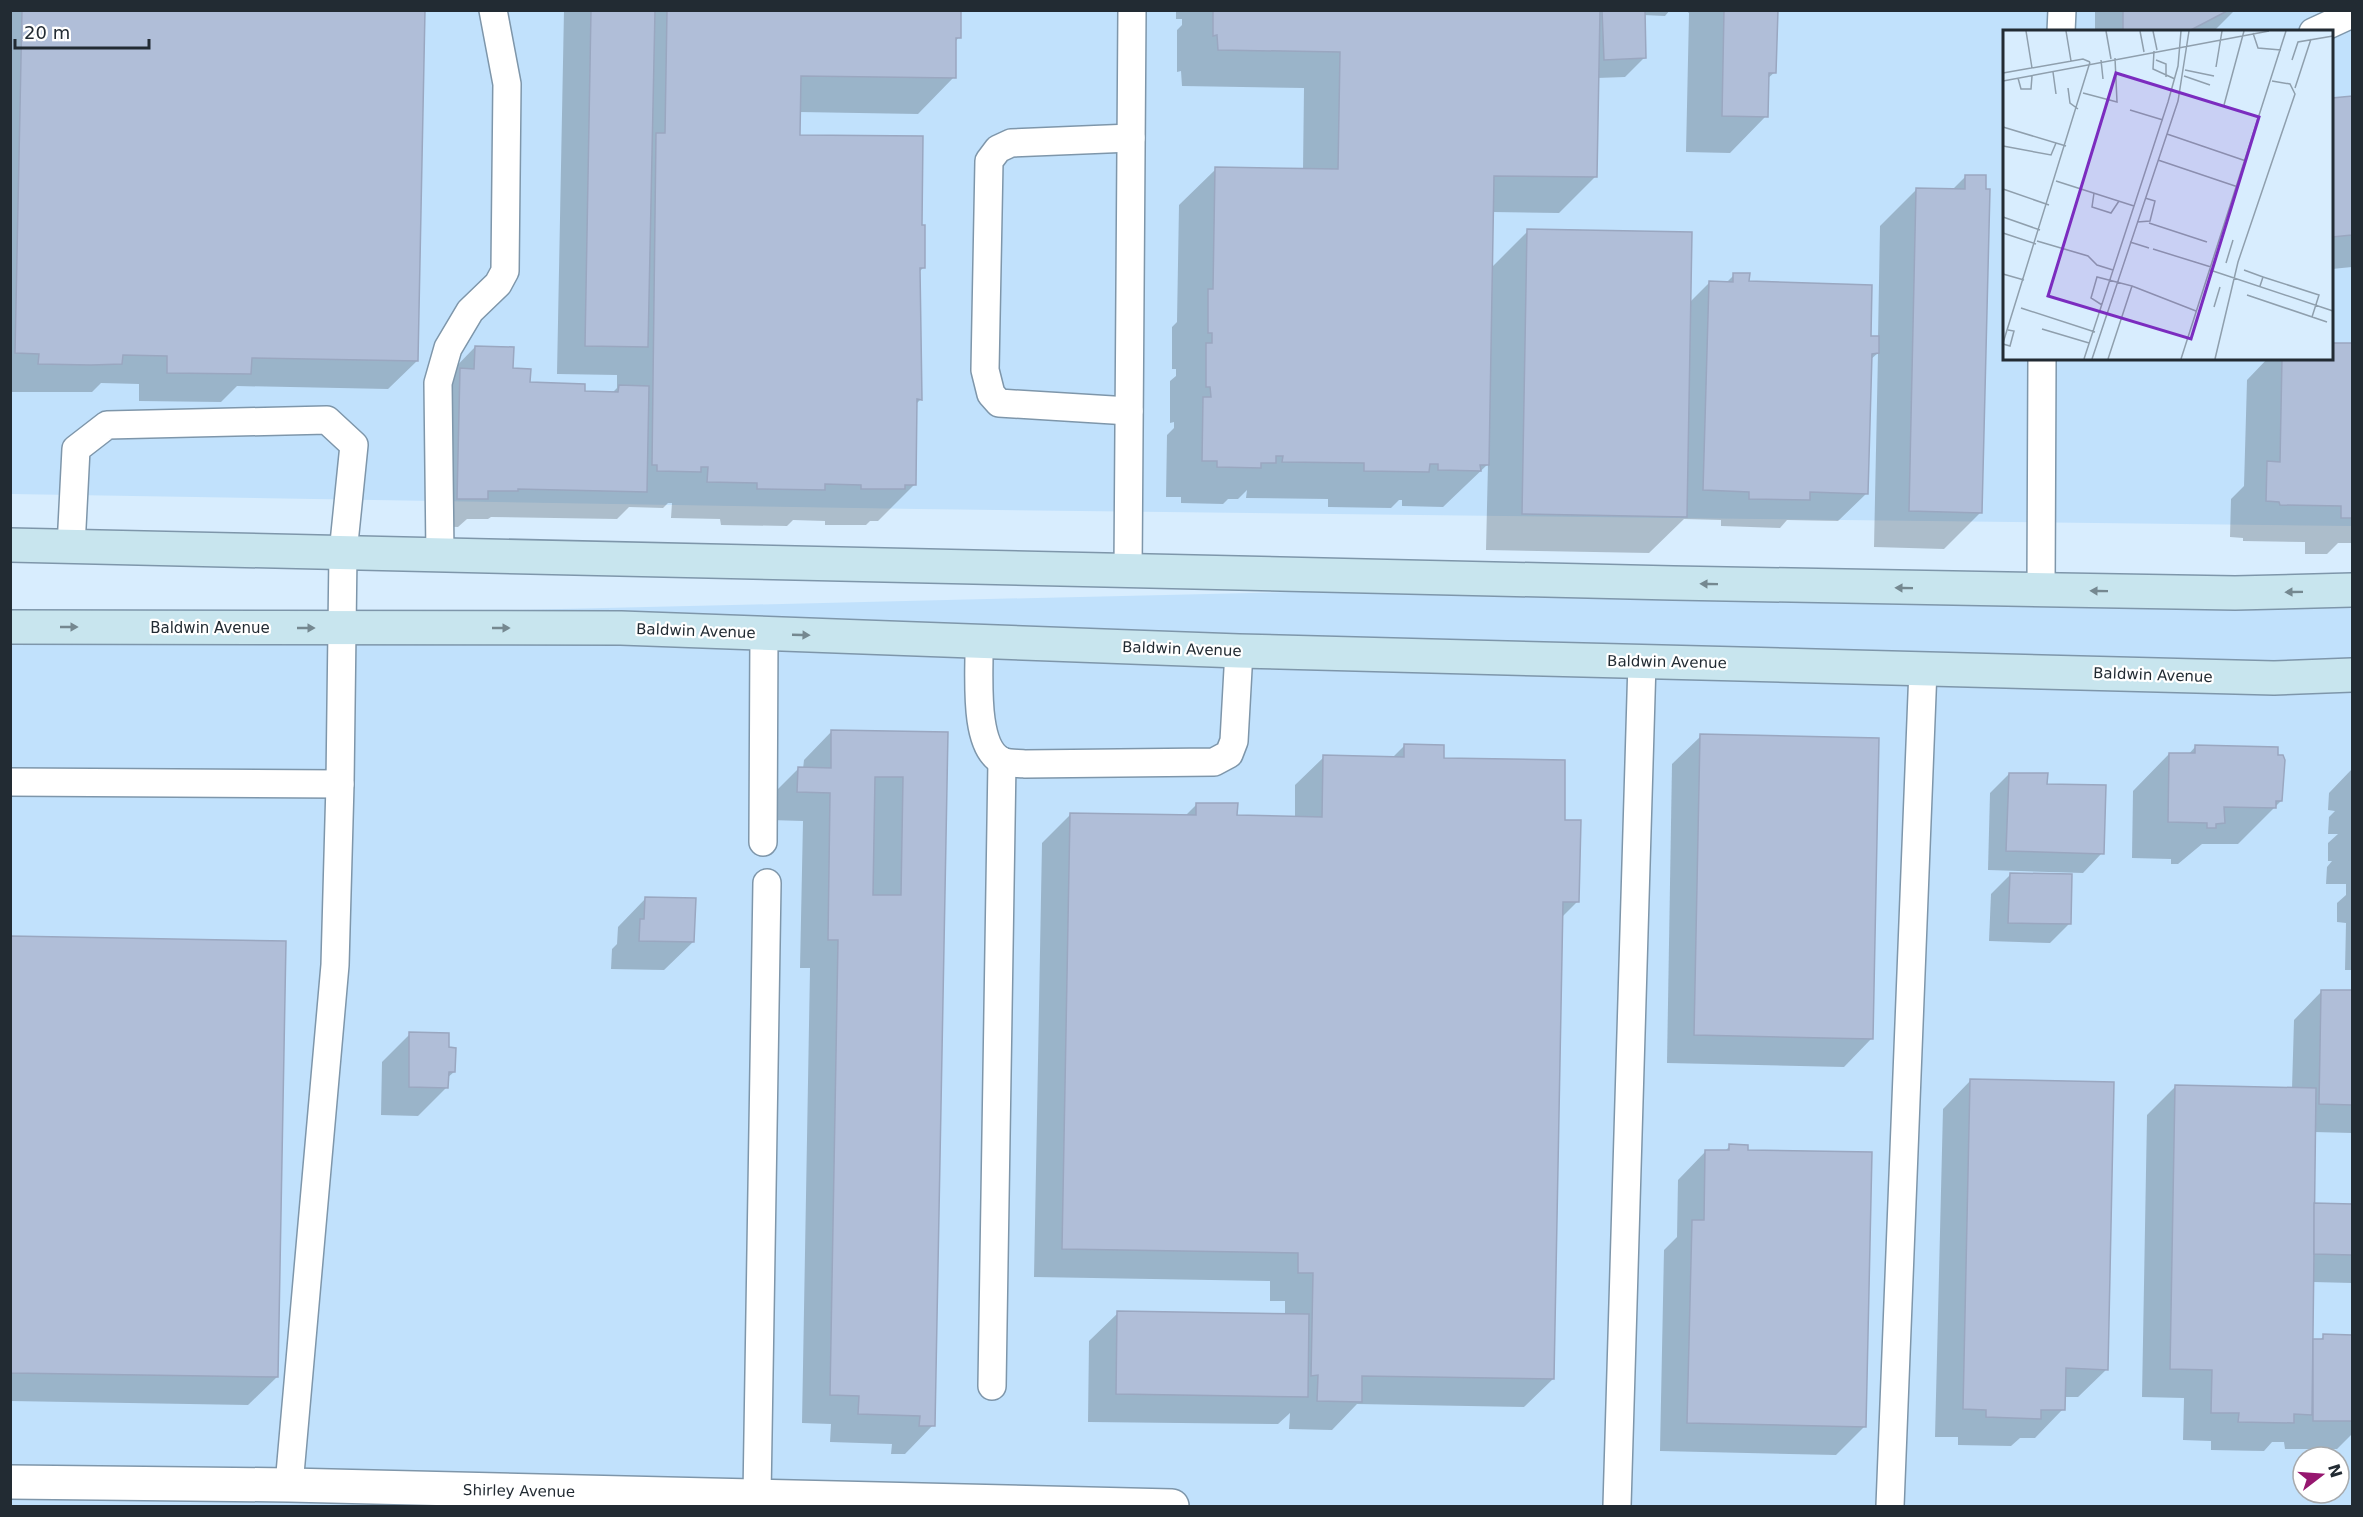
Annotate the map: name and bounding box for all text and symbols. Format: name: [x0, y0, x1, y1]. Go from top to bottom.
scale bar: [15, 12, 148, 50]
text: 20 m: [24, 22, 70, 43]
inset map: [2003, 30, 2333, 360]
one-way arrow: [1700, 579, 1719, 589]
one-way arrow: [1895, 583, 1914, 592]
one-way arrow: [2090, 586, 2109, 596]
one-way arrow: [2285, 587, 2304, 596]
street label: Baldwin Avenue: [150, 619, 270, 637]
street label: Baldwin Avenue: [636, 620, 756, 642]
one-way arrow: [59, 622, 78, 632]
one-way arrow: [296, 623, 315, 633]
one-way arrow: [491, 623, 510, 633]
one-way arrow: [791, 630, 810, 640]
street label: Baldwin Avenue: [1122, 638, 1242, 660]
street label: Baldwin Avenue: [1607, 652, 1727, 672]
street label: Baldwin Avenue: [2093, 664, 2213, 686]
north arrow: [2291, 1445, 2351, 1505]
text: N: [2324, 1462, 2346, 1480]
street label: Shirley Avenue: [463, 1481, 575, 1501]

